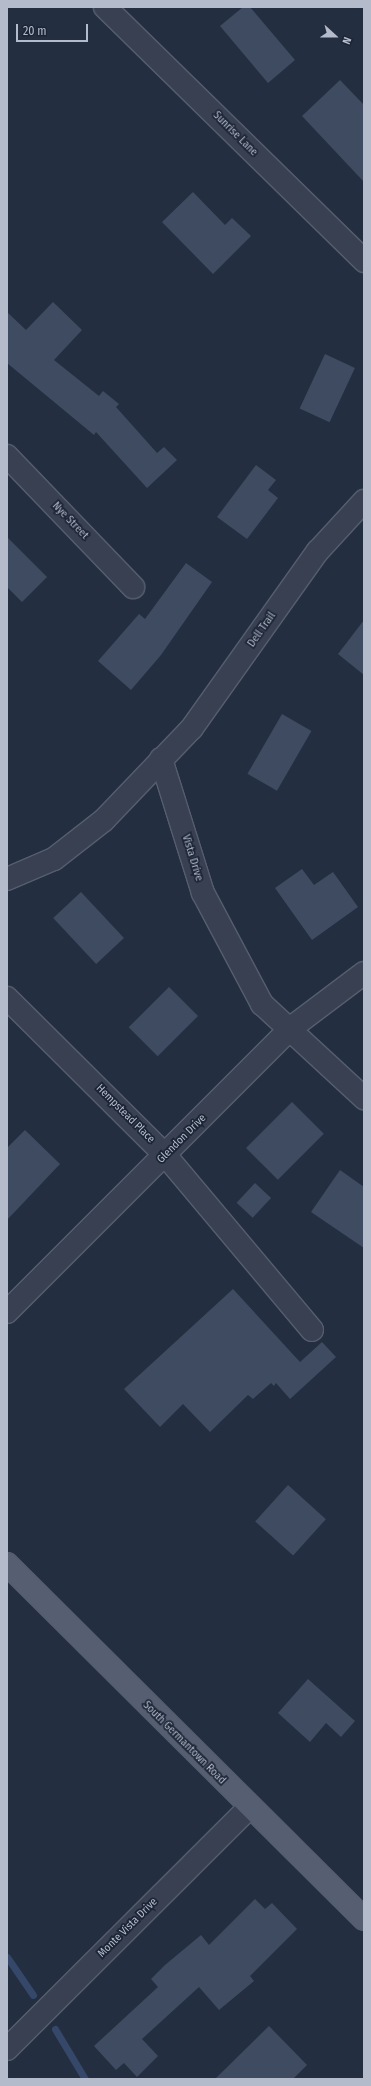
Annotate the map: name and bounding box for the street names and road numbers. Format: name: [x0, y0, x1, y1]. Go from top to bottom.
street label: Sunrise Lane: [210, 109, 260, 159]
street label: Nye Street: [49, 500, 91, 542]
street label: Dell Trail: [245, 610, 279, 650]
street label: Vista Drive: [179, 833, 205, 883]
street label: Hempstead Place: [93, 1082, 157, 1146]
street label: Glendon Drive: [155, 1112, 209, 1166]
street label: South Germantown Road: [140, 1699, 228, 1787]
street label: Monte Vista Drive: [96, 1896, 160, 1960]

